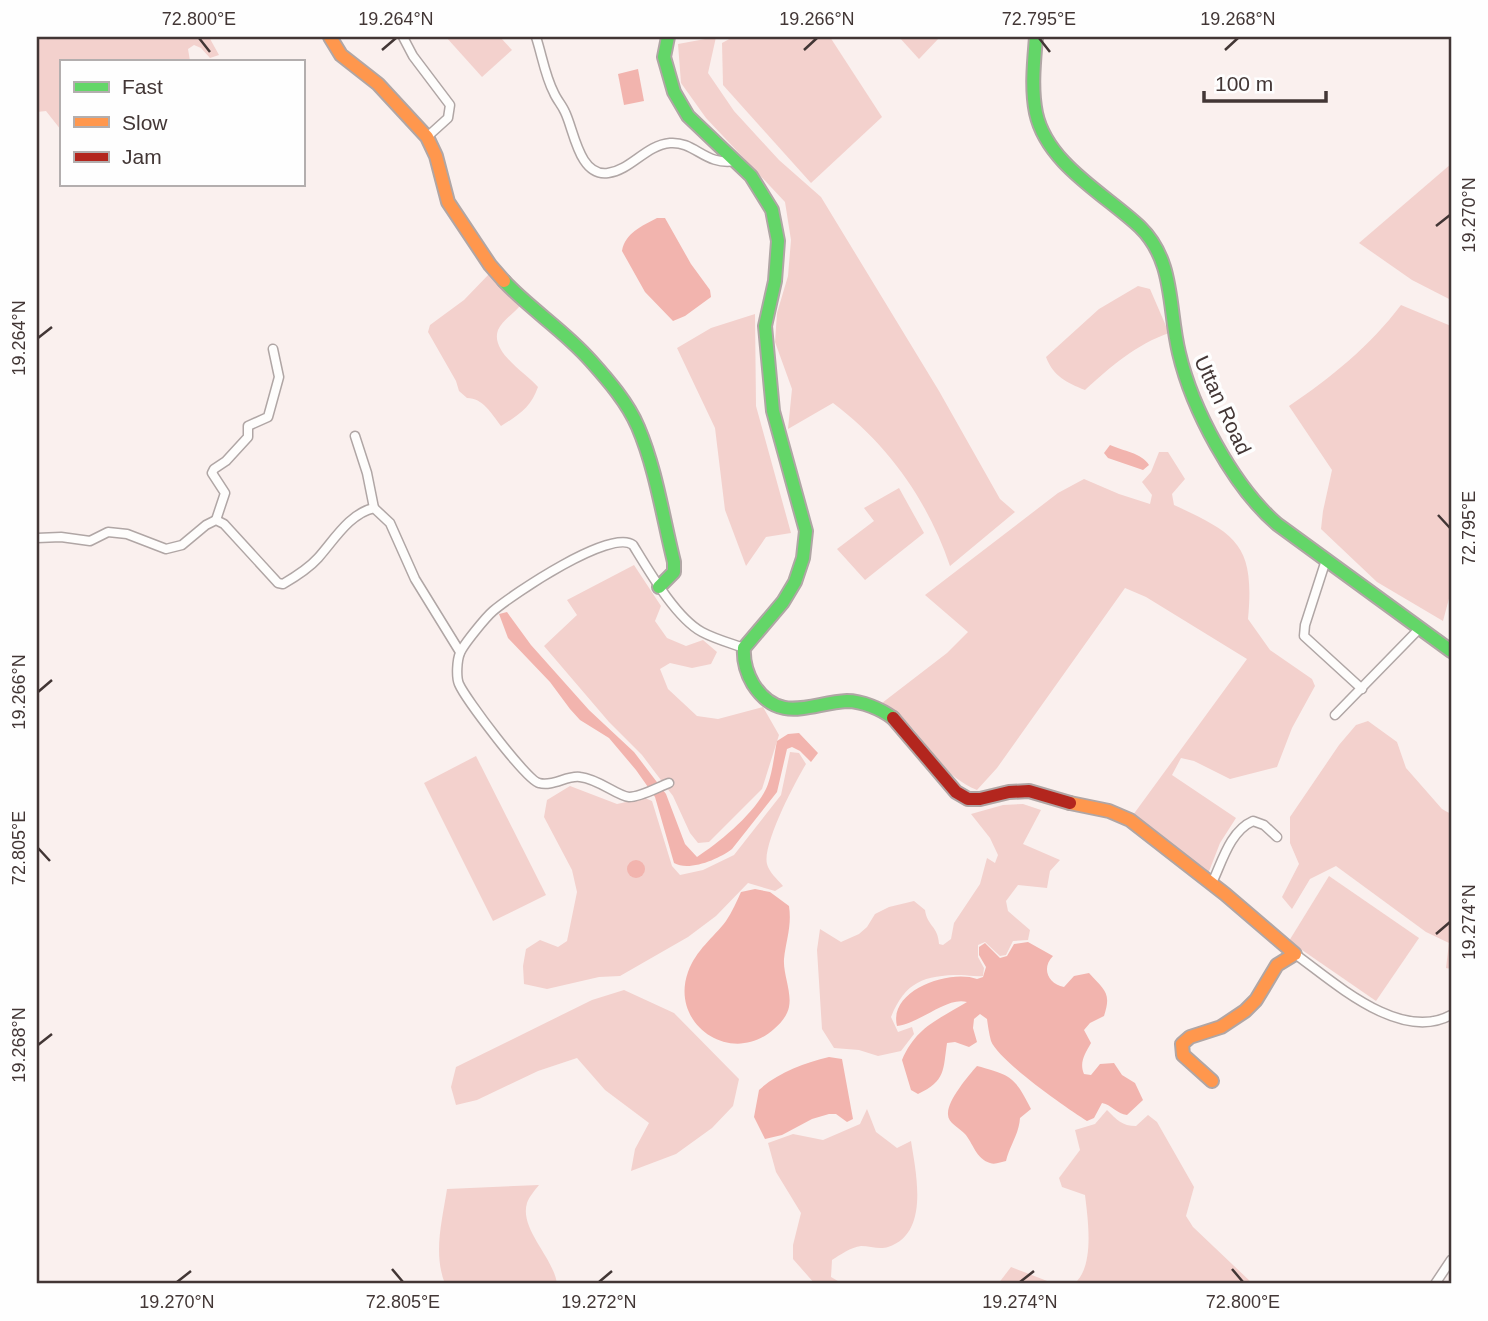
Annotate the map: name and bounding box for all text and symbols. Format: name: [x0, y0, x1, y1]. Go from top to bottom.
text: 72.800°E: [162, 9, 236, 29]
text: 19.264°N: [358, 9, 434, 29]
text: 19.266°N: [779, 9, 855, 29]
text: 72.795°E: [1002, 9, 1076, 29]
text: 19.268°N: [1200, 9, 1276, 29]
legend: [60, 60, 304, 186]
scale bar: [1204, 60, 1327, 104]
text: 100 m: [1215, 72, 1273, 95]
text: Fast: [122, 75, 163, 98]
text: Slow: [122, 111, 168, 134]
text: Jam: [122, 145, 162, 168]
text: 19.270°N: [1459, 177, 1479, 253]
text: 19.264°N: [9, 300, 29, 376]
street label: Uttan Road: [1190, 352, 1256, 458]
text: 72.795°E: [1459, 491, 1479, 565]
text: 19.266°N: [9, 654, 29, 730]
text: 72.805°E: [9, 811, 29, 885]
text: 19.274°N: [1459, 884, 1479, 960]
text: 19.268°N: [9, 1007, 29, 1083]
text: 19.270°N: [139, 1292, 215, 1312]
text: 72.805°E: [366, 1292, 440, 1312]
text: 19.272°N: [561, 1292, 637, 1312]
text: 19.274°N: [982, 1292, 1058, 1312]
text: 72.800°E: [1206, 1292, 1280, 1312]

